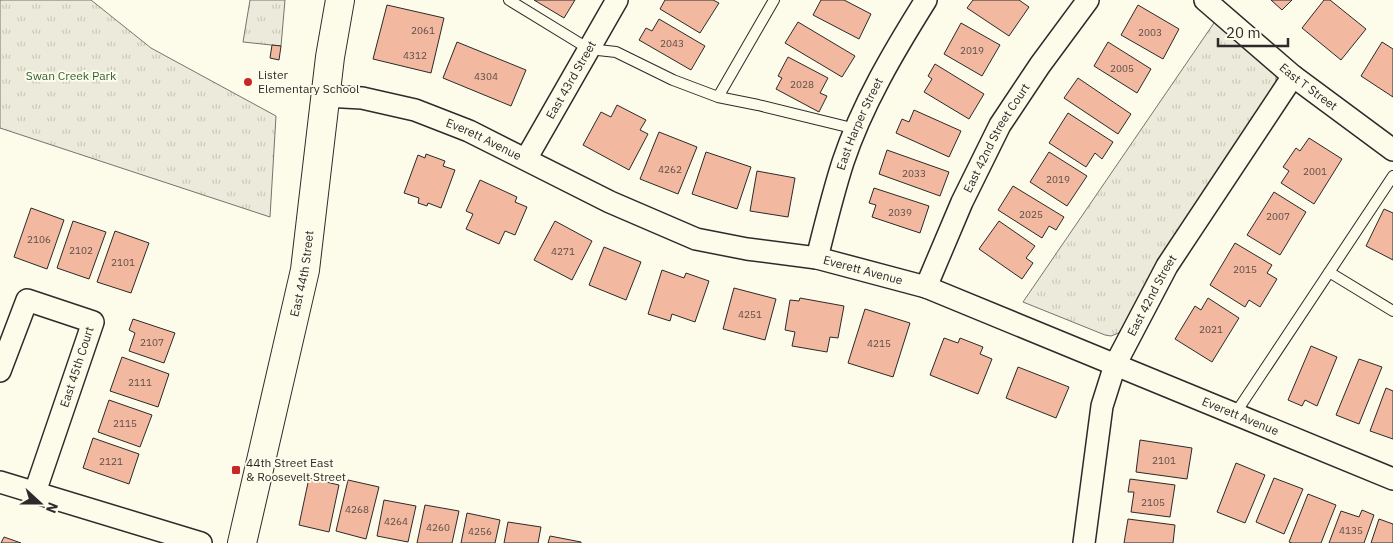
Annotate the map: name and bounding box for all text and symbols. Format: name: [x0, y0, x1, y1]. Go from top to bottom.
scale bar: [1218, 15, 1288, 47]
text: 20 m: [1226, 23, 1261, 42]
house number: 2061: [411, 24, 435, 37]
house number: 2003: [1138, 26, 1162, 39]
house number: 2043: [660, 37, 684, 50]
street label: East 43rd Street: [542, 38, 599, 122]
house number: 2019: [960, 44, 984, 57]
house number: 4312: [403, 49, 427, 62]
street label: East T Street: [1277, 60, 1341, 113]
house number: 2005: [1110, 62, 1134, 75]
place label: Lister Elementary School: [258, 67, 359, 96]
park label: Swan Creek Park: [26, 68, 117, 83]
house number: 4304: [474, 70, 498, 83]
street label: East Harper Street: [833, 75, 886, 172]
marker: Lister Elementary School: [242, 76, 254, 88]
house number: 2028: [790, 78, 814, 91]
street label: East 42nd Street Court: [960, 80, 1033, 195]
street label: Everett Avenue: [444, 115, 524, 163]
house number: 4262: [658, 163, 682, 176]
house number: 2001: [1303, 165, 1327, 178]
house number: 2033: [902, 167, 926, 180]
house number: 2019: [1046, 173, 1070, 186]
house number: 2039: [888, 206, 912, 219]
house number: 2025: [1019, 208, 1043, 221]
house number: 2007: [1266, 210, 1290, 223]
street label: East 44th Street: [286, 230, 317, 318]
house number: 2106: [27, 233, 51, 246]
house number: 2102: [69, 244, 93, 257]
house number: 4271: [551, 245, 575, 258]
street label: East 42nd Street: [1124, 251, 1180, 338]
street label: Everett Avenue: [822, 252, 905, 288]
house number: 2101: [111, 256, 135, 269]
house number: 2015: [1233, 263, 1257, 276]
house number: 4251: [738, 308, 762, 321]
house number: 2021: [1199, 323, 1223, 336]
street label: East 45th Court: [56, 325, 97, 409]
house number: 2107: [140, 336, 164, 349]
house number: 4215: [867, 337, 891, 350]
house number: 2111: [128, 376, 152, 389]
street label: Everett Avenue: [1200, 393, 1281, 438]
house number: 2115: [113, 417, 137, 430]
house number: 2101: [1152, 454, 1176, 467]
house number: 2121: [99, 455, 123, 468]
place label: 44th Street East & Roosevelt Street: [246, 455, 346, 484]
marker: 44th Street East & Roosevelt Street: [230, 464, 242, 476]
north arrow: [15, 478, 65, 528]
house number: 2105: [1141, 496, 1165, 509]
text: N: [42, 500, 62, 516]
house number: 4268: [345, 503, 369, 516]
house number: 4264: [384, 515, 408, 528]
house number: 4260: [426, 521, 450, 534]
house number: 4135: [1339, 524, 1363, 537]
house number: 4256: [468, 525, 492, 538]

